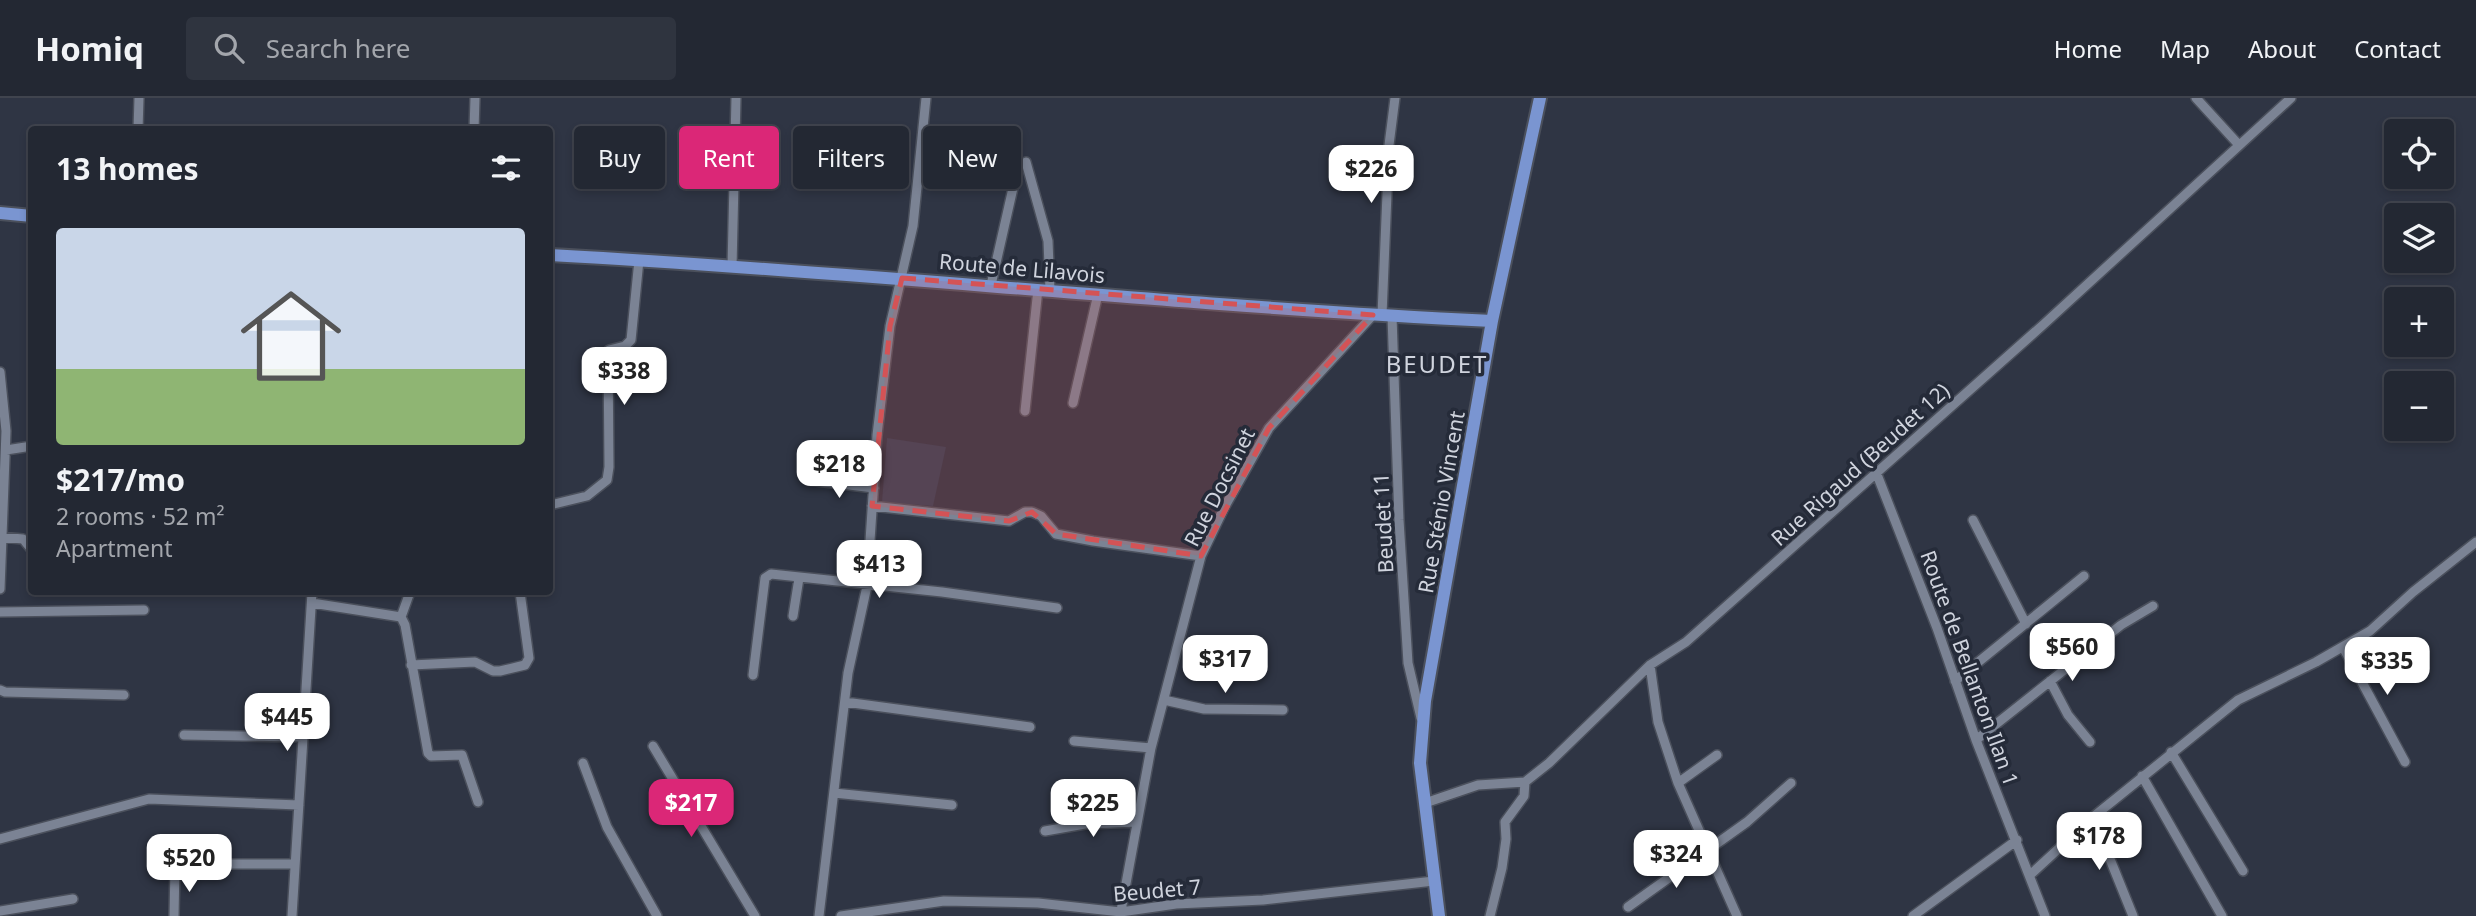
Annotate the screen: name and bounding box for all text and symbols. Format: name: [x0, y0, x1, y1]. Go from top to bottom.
search box: [186, 17, 676, 80]
text: Homiq: [35, 26, 144, 71]
icon: search: [210, 29, 248, 67]
text: Search here: [266, 30, 410, 66]
text: Home: [2054, 32, 2122, 65]
text: Map: [2160, 32, 2210, 65]
text: About: [2248, 32, 2316, 65]
text: Contact: [2354, 32, 2441, 65]
map controls: [2384, 119, 2454, 441]
button: locate: [2384, 119, 2454, 189]
chip: Buy: [574, 126, 665, 189]
chip: Rent: [679, 126, 779, 189]
chip: Filters: [793, 126, 909, 189]
chip: New: [923, 126, 1021, 189]
pin: $226: [1330, 146, 1412, 205]
text: 13 homes: [56, 148, 199, 189]
icon: filters: [487, 149, 525, 187]
text: $226: [1345, 152, 1397, 184]
button: layers: [2384, 203, 2454, 273]
street label: Route de Lilavois: [938, 247, 1106, 289]
icon: home: [228, 273, 354, 399]
button: +: [2384, 287, 2454, 357]
district label: BEUDET: [1386, 347, 1488, 380]
pin: $338: [583, 348, 665, 407]
text: $338: [598, 354, 650, 386]
button: −: [2384, 371, 2454, 441]
street label: Rue Rigaud (Beudet 12): [1765, 376, 1955, 552]
street label: Rue Sténio Vincent: [1411, 408, 1471, 595]
street label: Rue Docsinet: [1177, 423, 1261, 551]
pin: $218: [798, 440, 880, 500]
text: $218: [813, 447, 865, 479]
text: $217/mo: [56, 459, 185, 500]
street label: Beudet 11: [1366, 472, 1400, 574]
text: 2 rooms · 52 m²: [56, 500, 225, 532]
text: Apartment: [56, 532, 173, 564]
pin: $413: [838, 540, 920, 600]
street label: Route de Bellanton Ilan 1: [1914, 546, 2026, 790]
text: $413: [853, 547, 905, 579]
pin: $560: [2031, 624, 2113, 683]
text: $560: [2046, 630, 2098, 662]
pin: $317: [1184, 636, 1266, 695]
pin: $335: [2346, 638, 2428, 697]
text: $317: [1199, 642, 1251, 674]
text: $335: [2361, 644, 2413, 676]
pin: $445: [246, 694, 328, 753]
text: $445: [261, 700, 313, 732]
pin: $217: [650, 780, 732, 839]
pin: $225: [1052, 780, 1134, 839]
text: $217: [665, 786, 717, 818]
text: $225: [1067, 786, 1119, 818]
pin: $178: [2058, 812, 2140, 872]
text: $178: [2073, 819, 2125, 851]
pin: $324: [1635, 830, 1717, 890]
pin: $520: [148, 834, 230, 894]
text: $324: [1650, 837, 1702, 869]
text: $520: [163, 841, 215, 873]
street label: Beudet 7: [1112, 872, 1202, 908]

